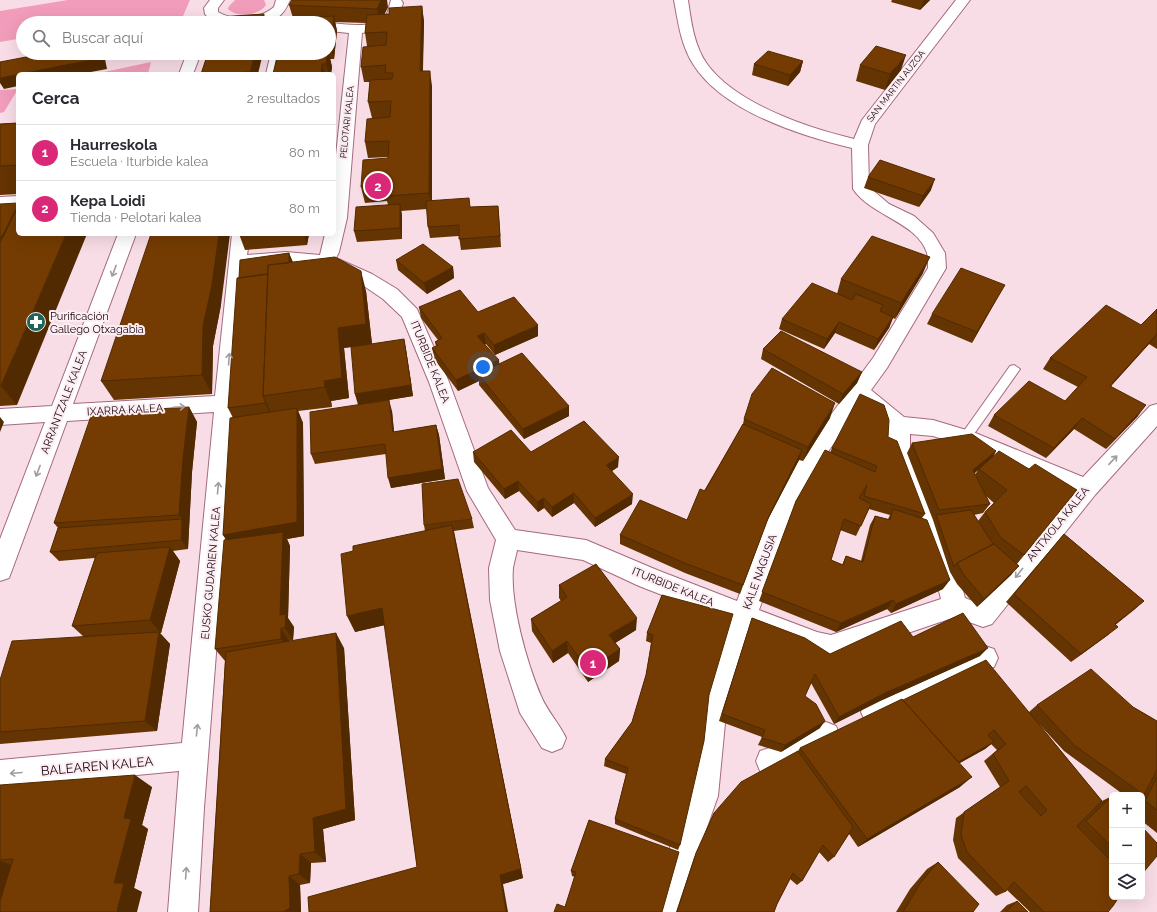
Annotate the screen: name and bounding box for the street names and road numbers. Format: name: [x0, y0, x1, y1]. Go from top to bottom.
street label: SAN MARTIN AUZOA: [865, 48, 927, 124]
street label: PELOTARI KALEA: [338, 85, 356, 159]
street label: ITURBIDE KALEA: [408, 319, 453, 405]
street label: ARRANTZALE KALEA: [38, 348, 90, 456]
street label: IXARRA KALEA: [87, 401, 164, 418]
street label: ANTXIOLA KALEA: [1024, 484, 1092, 564]
street label: EUSKO GUDARIEN KALEA: [199, 505, 223, 640]
street label: KALE NAGUSIA: [740, 532, 780, 611]
street label: ITURBIDE KALEA: [630, 565, 716, 610]
street label: BALEAREN KALEA: [40, 754, 154, 778]

